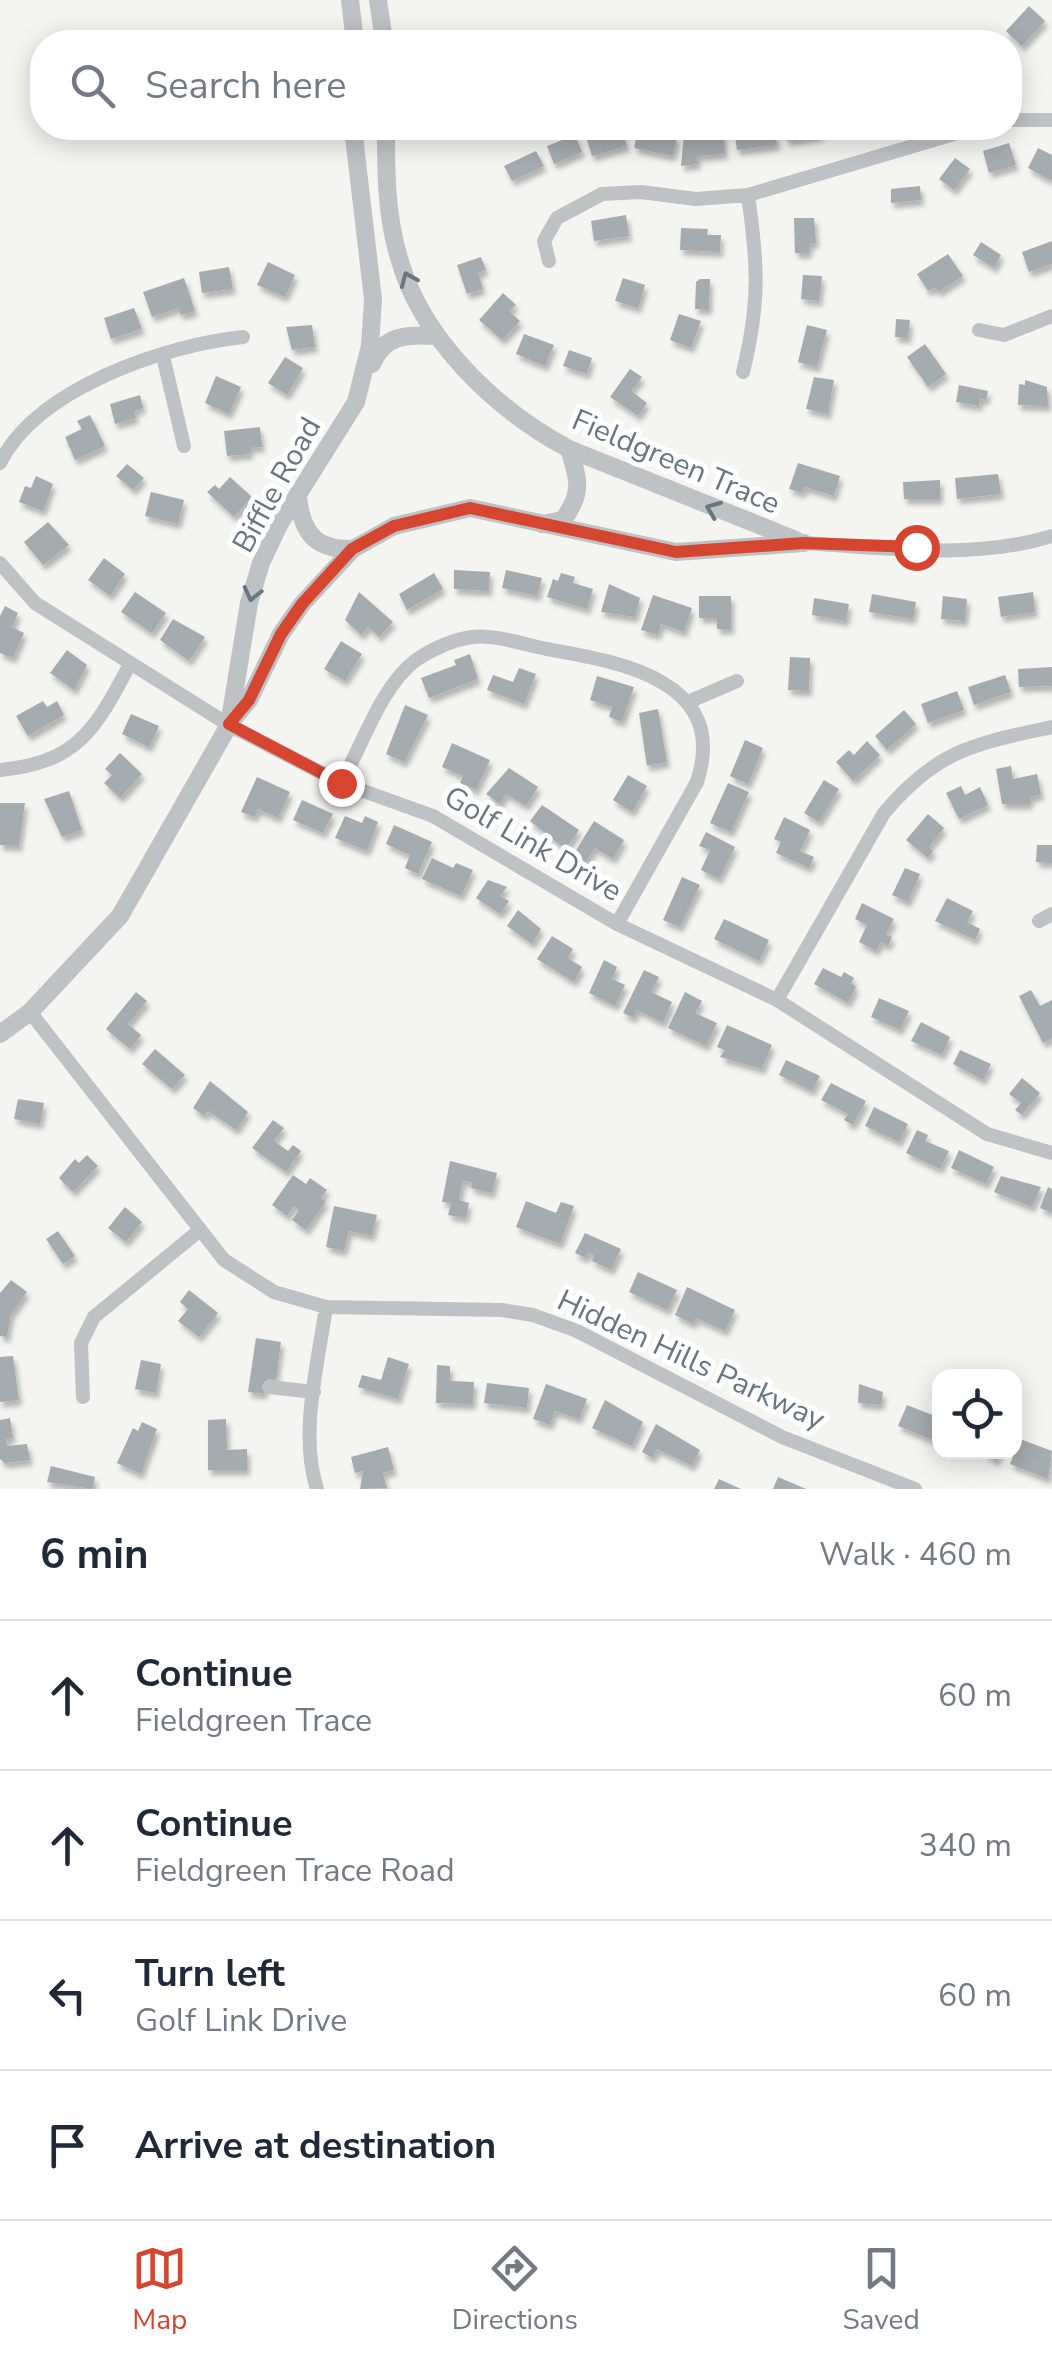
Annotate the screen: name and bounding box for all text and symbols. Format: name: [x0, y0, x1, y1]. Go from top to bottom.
search box: [30, 30, 1022, 140]
icon: search: [65, 58, 120, 113]
text: Search here: [145, 60, 346, 111]
one-way arrow: [400, 272, 420, 290]
street label: Fieldgreen Trace: [566, 400, 786, 524]
street label: Biffle Road: [223, 410, 331, 560]
one-way arrow: [705, 500, 723, 520]
route start: [894, 525, 940, 571]
one-way arrow: [243, 585, 264, 602]
route end: [319, 761, 365, 807]
street label: Golf Link Drive: [437, 777, 629, 911]
street label: Hidden Hills Parkway: [551, 1280, 832, 1440]
map controls: [932, 1369, 1022, 1459]
button: locate: [932, 1369, 1022, 1459]
text: 6 min: [40, 1526, 149, 1583]
text: Walk · 460 m: [819, 1533, 1012, 1576]
text: Continue: [135, 1648, 293, 1699]
icon: ahead: [40, 1668, 95, 1723]
text: 60 m: [938, 1674, 1012, 1717]
text: Fieldgreen Trace: [135, 1699, 372, 1742]
text: Continue: [135, 1798, 293, 1849]
icon: ahead: [40, 1818, 95, 1873]
text: 340 m: [919, 1824, 1012, 1867]
text: Fieldgreen Trace Road: [135, 1849, 455, 1892]
text: Turn left: [135, 1948, 285, 1999]
icon: left: [40, 1968, 95, 2023]
text: 60 m: [938, 1974, 1012, 2017]
text: Golf Link Drive: [135, 1999, 347, 2042]
icon: arrive: [40, 2118, 95, 2173]
text: Arrive at destination: [135, 2120, 496, 2171]
tab: Map: [132, 2241, 187, 2339]
tab: Directions: [452, 2241, 578, 2339]
tab: Saved: [842, 2241, 920, 2339]

